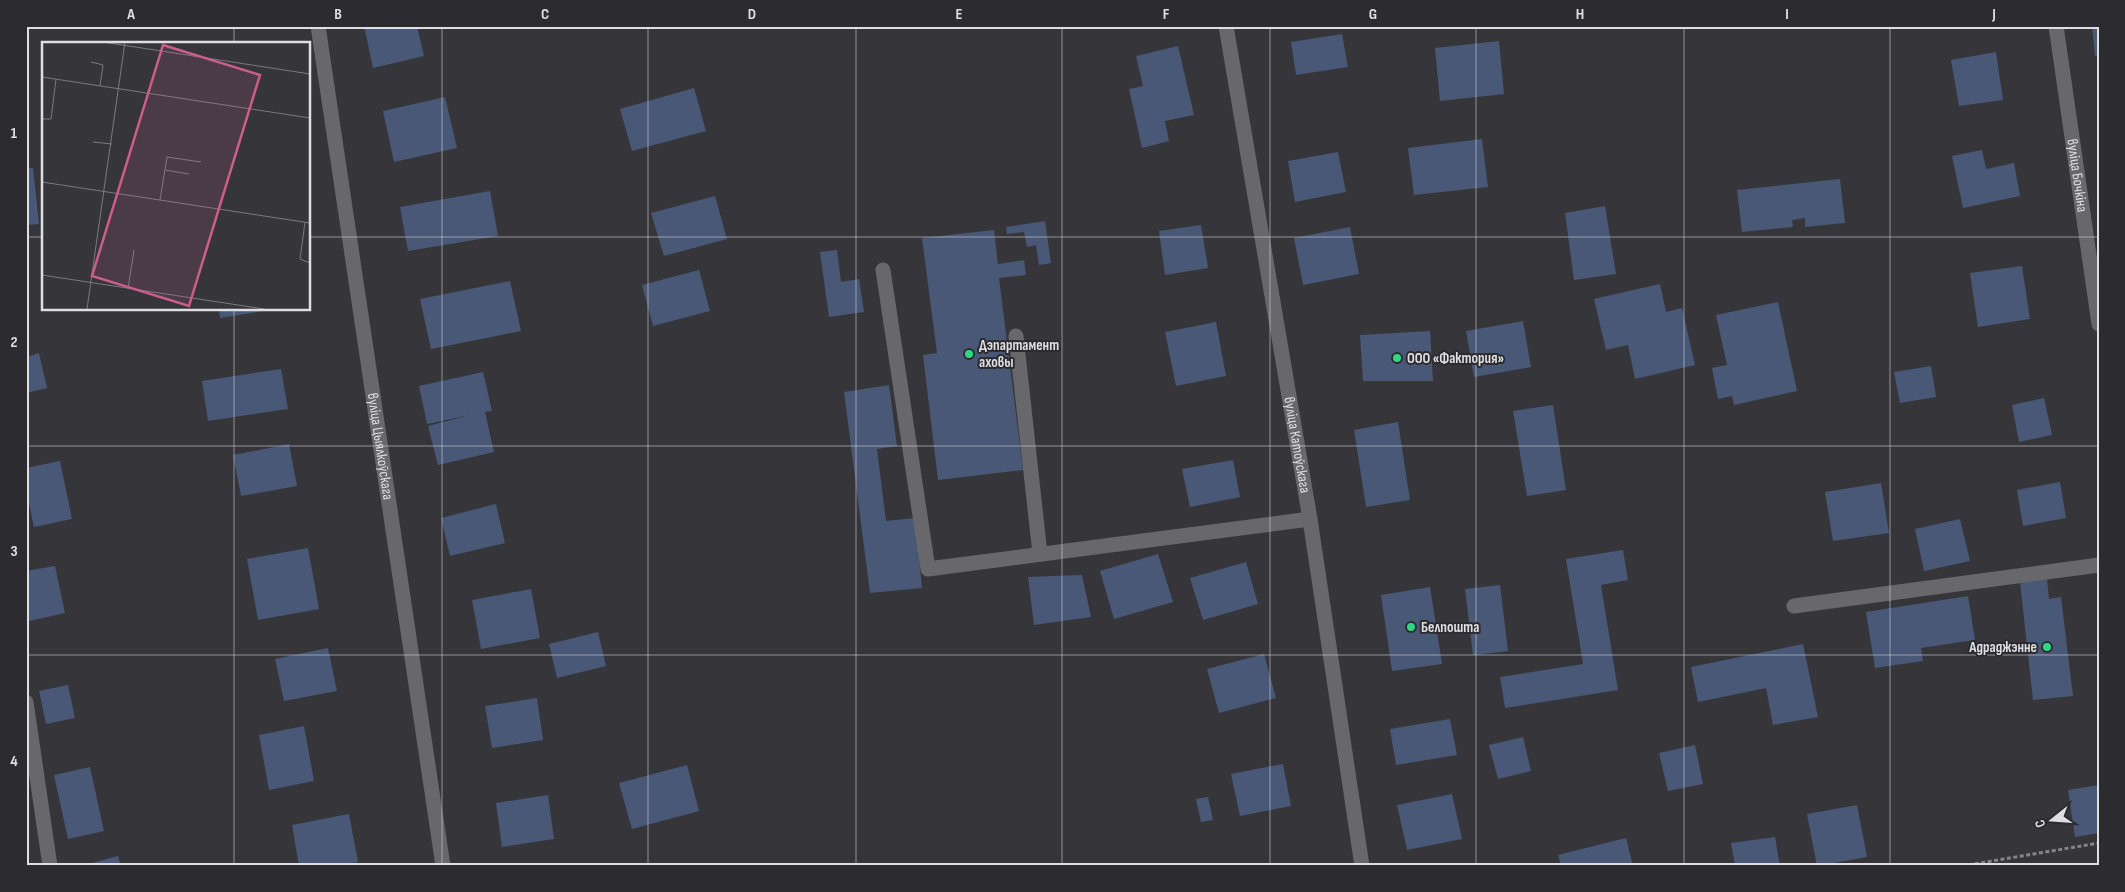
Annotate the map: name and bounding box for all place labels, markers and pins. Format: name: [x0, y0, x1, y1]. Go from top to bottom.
place label: Дэпартамент аховы: [979, 336, 1059, 372]
marker: Дэпартамент аховы: [963, 348, 975, 360]
place label: ООО «Фактория»: [1407, 349, 1504, 368]
marker: ООО «Фактория»: [1391, 352, 1403, 364]
place label: Белпошта: [1421, 618, 1479, 637]
marker: Белпошта: [1405, 621, 1417, 633]
place label: Адраджэнне: [1968, 638, 2037, 657]
marker: Адраджэнне: [2041, 641, 2053, 653]

